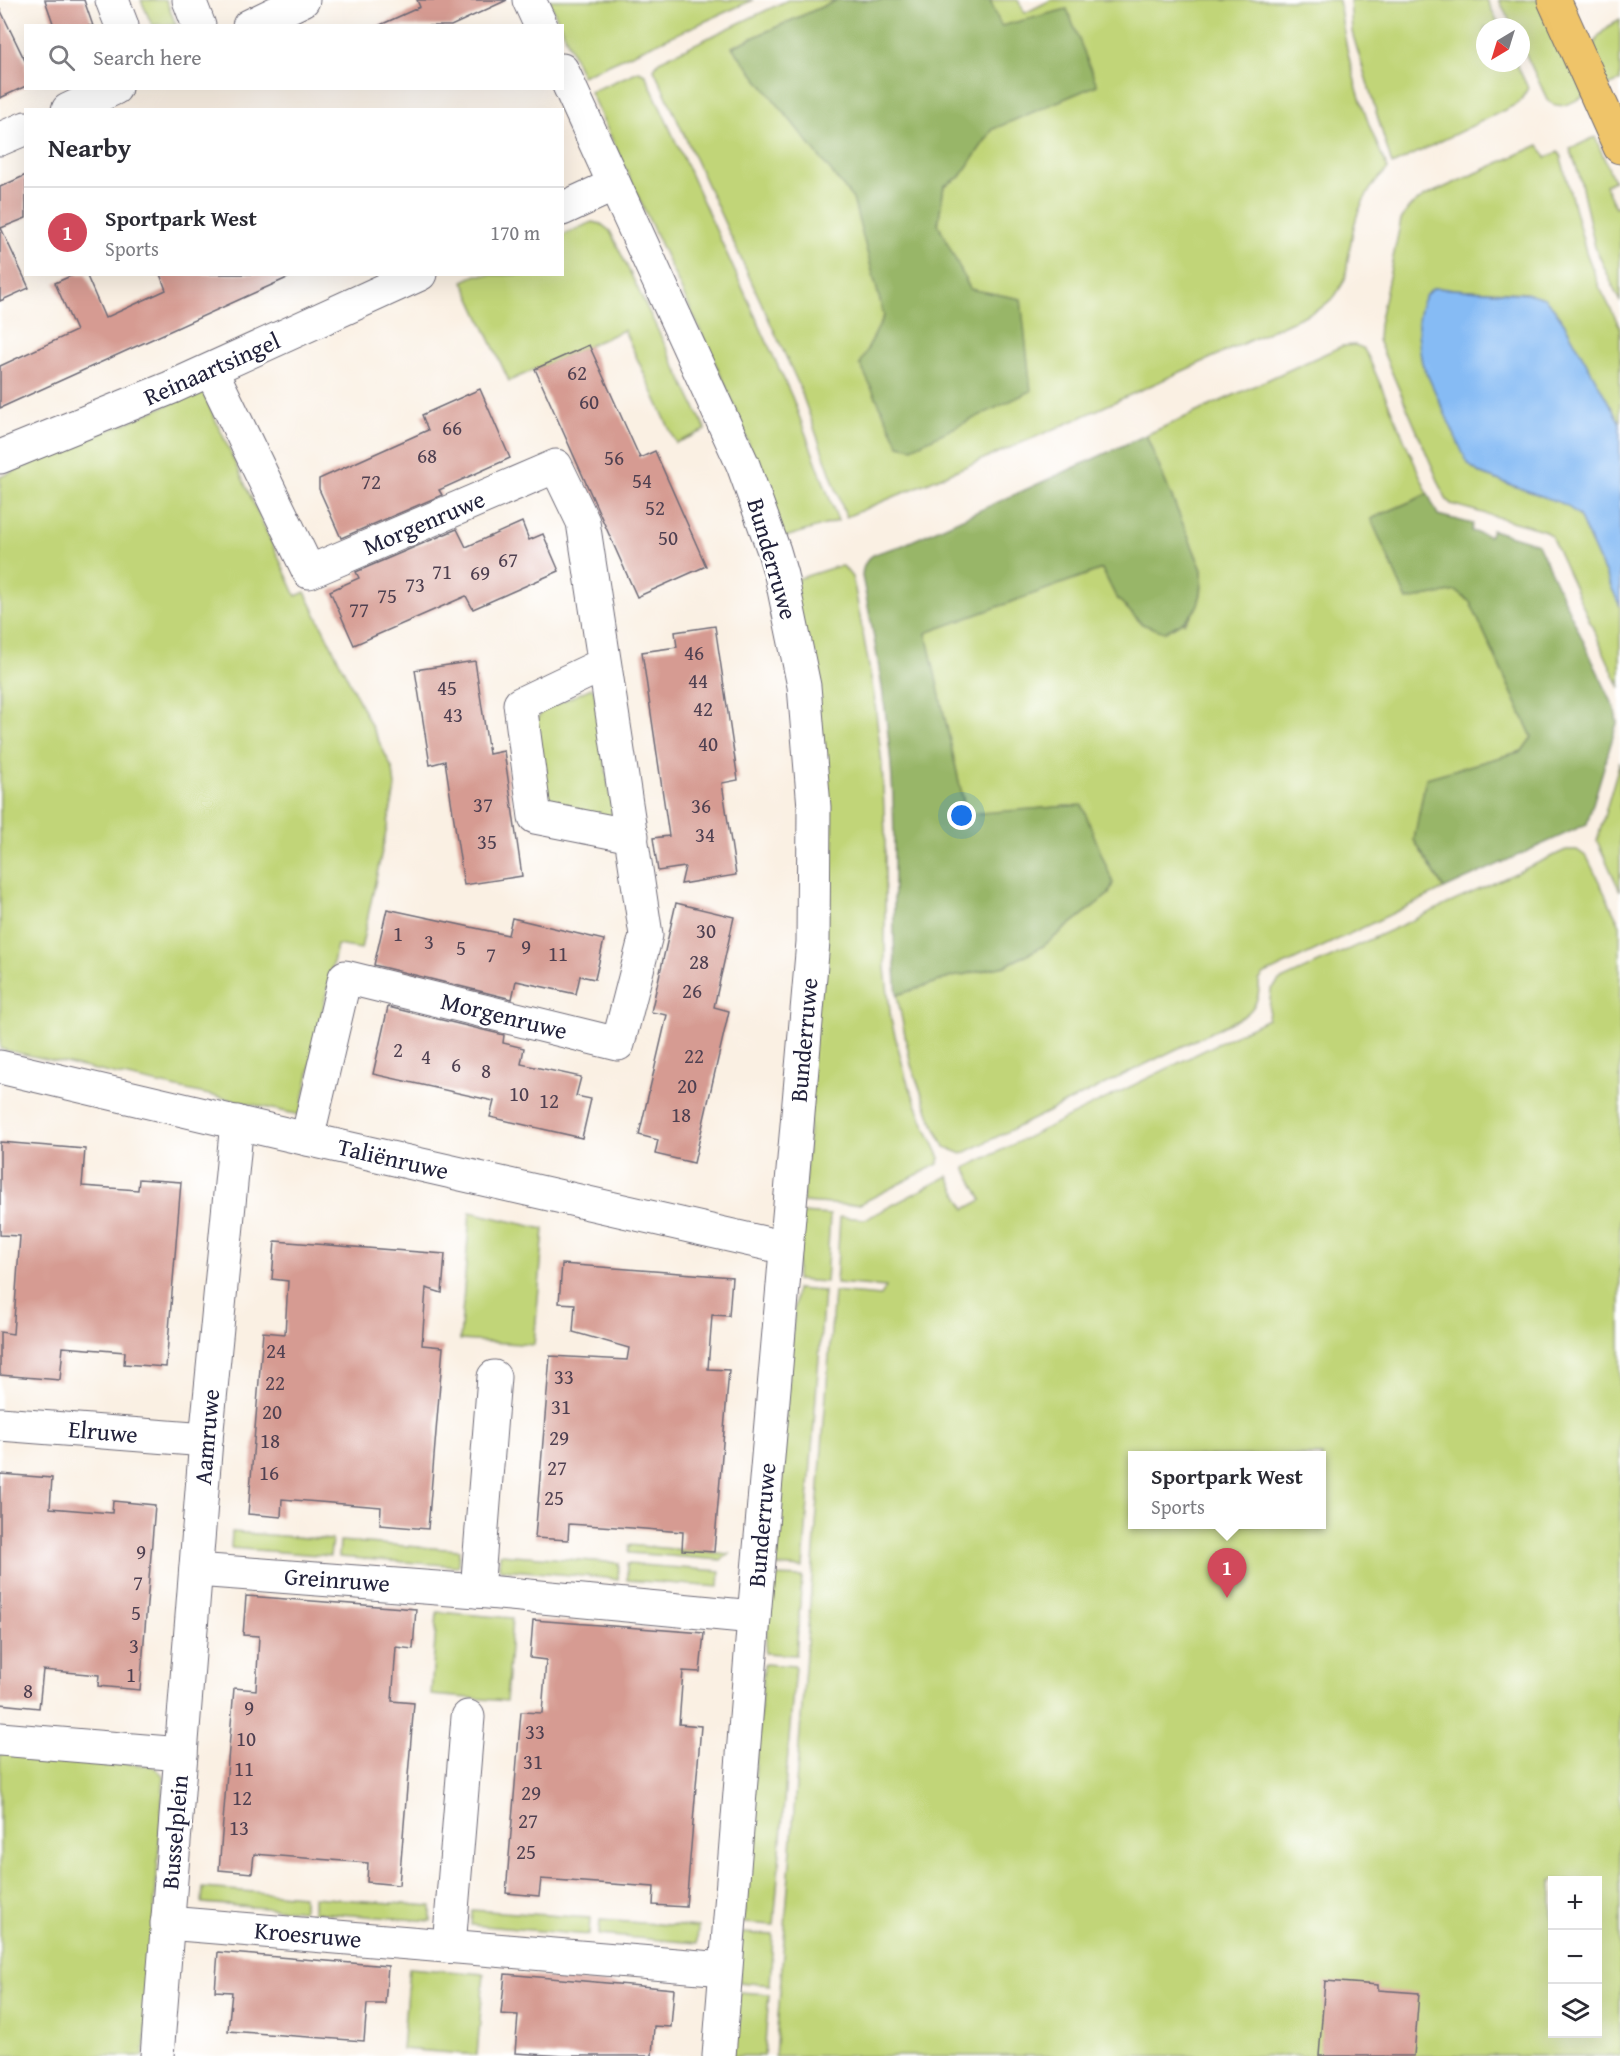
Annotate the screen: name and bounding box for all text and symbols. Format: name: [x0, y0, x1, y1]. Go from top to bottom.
north arrow: [1476, 18, 1530, 72]
search box: [24, 24, 564, 90]
icon: search: [45, 41, 78, 74]
text: Search here: [93, 41, 202, 73]
text: Nearby: [48, 128, 131, 167]
text: Sportpark West: [105, 202, 257, 234]
text: 1: [62, 218, 73, 247]
text: 170 m: [490, 218, 540, 247]
text: Sports: [105, 234, 159, 263]
street label: Reinaartsingel: [138, 323, 286, 414]
house number: 62: [567, 357, 587, 388]
house number: 60: [579, 386, 599, 417]
house number: 66: [442, 412, 462, 443]
house number: 68: [417, 440, 437, 471]
house number: 56: [604, 442, 624, 473]
house number: 54: [632, 465, 652, 496]
house number: 72: [361, 466, 381, 497]
street label: Morgenruwe: [358, 481, 490, 564]
house number: 52: [645, 492, 665, 523]
street label: Bunderruwe: [738, 494, 806, 624]
house number: 50: [658, 522, 678, 553]
house number: 67: [498, 544, 518, 575]
house number: 71: [432, 556, 452, 587]
house number: 69: [470, 557, 490, 588]
house number: 73: [405, 569, 425, 600]
house number: 75: [377, 580, 397, 611]
house number: 77: [349, 594, 369, 625]
house number: 46: [684, 637, 704, 668]
house number: 44: [688, 665, 708, 696]
house number: 45: [437, 672, 457, 703]
house number: 42: [693, 693, 713, 724]
house number: 43: [443, 699, 463, 730]
house number: 40: [698, 728, 718, 759]
house number: 37: [473, 789, 493, 820]
house number: 36: [691, 790, 711, 821]
your location: [947, 801, 976, 830]
house number: 34: [695, 819, 715, 850]
house number: 35: [477, 826, 497, 857]
house number: 30: [696, 915, 716, 946]
house number: 1: [393, 918, 403, 949]
house number: 3: [424, 926, 434, 957]
house number: 9: [521, 931, 531, 962]
house number: 5: [456, 932, 466, 963]
house number: 11: [548, 938, 568, 969]
house number: 7: [486, 939, 496, 970]
house number: 28: [689, 946, 709, 977]
house number: 26: [682, 975, 702, 1006]
street label: Bunderruwe: [781, 976, 826, 1104]
street label: Morgenruwe: [437, 983, 571, 1048]
house number: 2: [393, 1034, 403, 1065]
house number: 22: [684, 1040, 704, 1071]
house number: 4: [421, 1041, 431, 1072]
house number: 6: [451, 1049, 461, 1080]
house number: 8: [481, 1055, 491, 1086]
house number: 20: [677, 1070, 697, 1101]
house number: 10: [509, 1078, 529, 1109]
house number: 12: [539, 1085, 559, 1116]
house number: 18: [671, 1099, 691, 1130]
street label: Taliënruwe: [334, 1129, 452, 1188]
house number: 24: [266, 1335, 286, 1366]
house number: 33: [554, 1361, 574, 1392]
house number: 22: [265, 1367, 285, 1398]
street label: Aamruwe: [185, 1388, 228, 1486]
house number: 31: [551, 1391, 571, 1422]
house number: 20: [262, 1396, 282, 1427]
street label: Elruwe: [67, 1411, 139, 1452]
house number: 29: [549, 1422, 569, 1453]
house number: 18: [260, 1425, 280, 1456]
popup: [1128, 1451, 1326, 1529]
house number: 27: [547, 1452, 567, 1483]
house number: 16: [259, 1457, 279, 1488]
text: Sportpark West: [1151, 1460, 1303, 1492]
street label: Bunderruwe: [739, 1461, 784, 1589]
house number: 25: [544, 1482, 564, 1513]
text: Sports: [1151, 1492, 1205, 1521]
house number: 9: [136, 1536, 146, 1567]
pin: 1: [1208, 1548, 1246, 1598]
street label: Greinruwe: [283, 1558, 391, 1601]
house number: 7: [133, 1567, 143, 1598]
house number: 5: [131, 1597, 141, 1628]
house number: 3: [129, 1630, 139, 1661]
house number: 1: [126, 1659, 136, 1690]
house number: 8: [23, 1675, 33, 1706]
house number: 9: [244, 1692, 254, 1723]
house number: 33: [525, 1716, 545, 1747]
house number: 10: [236, 1723, 256, 1754]
house number: 31: [523, 1746, 543, 1777]
house number: 11: [234, 1753, 254, 1784]
street label: Busselplein: [152, 1773, 197, 1891]
house number: 29: [521, 1777, 541, 1808]
house number: 12: [232, 1782, 252, 1813]
house number: 27: [518, 1805, 538, 1836]
house number: 13: [229, 1812, 249, 1843]
house number: 25: [516, 1836, 536, 1867]
map controls: [1548, 1876, 1602, 2038]
button: +: [1548, 1876, 1602, 1930]
street label: Kroesruwe: [253, 1912, 363, 1957]
button: −: [1548, 1930, 1602, 1984]
button: layers: [1548, 1984, 1602, 2038]

